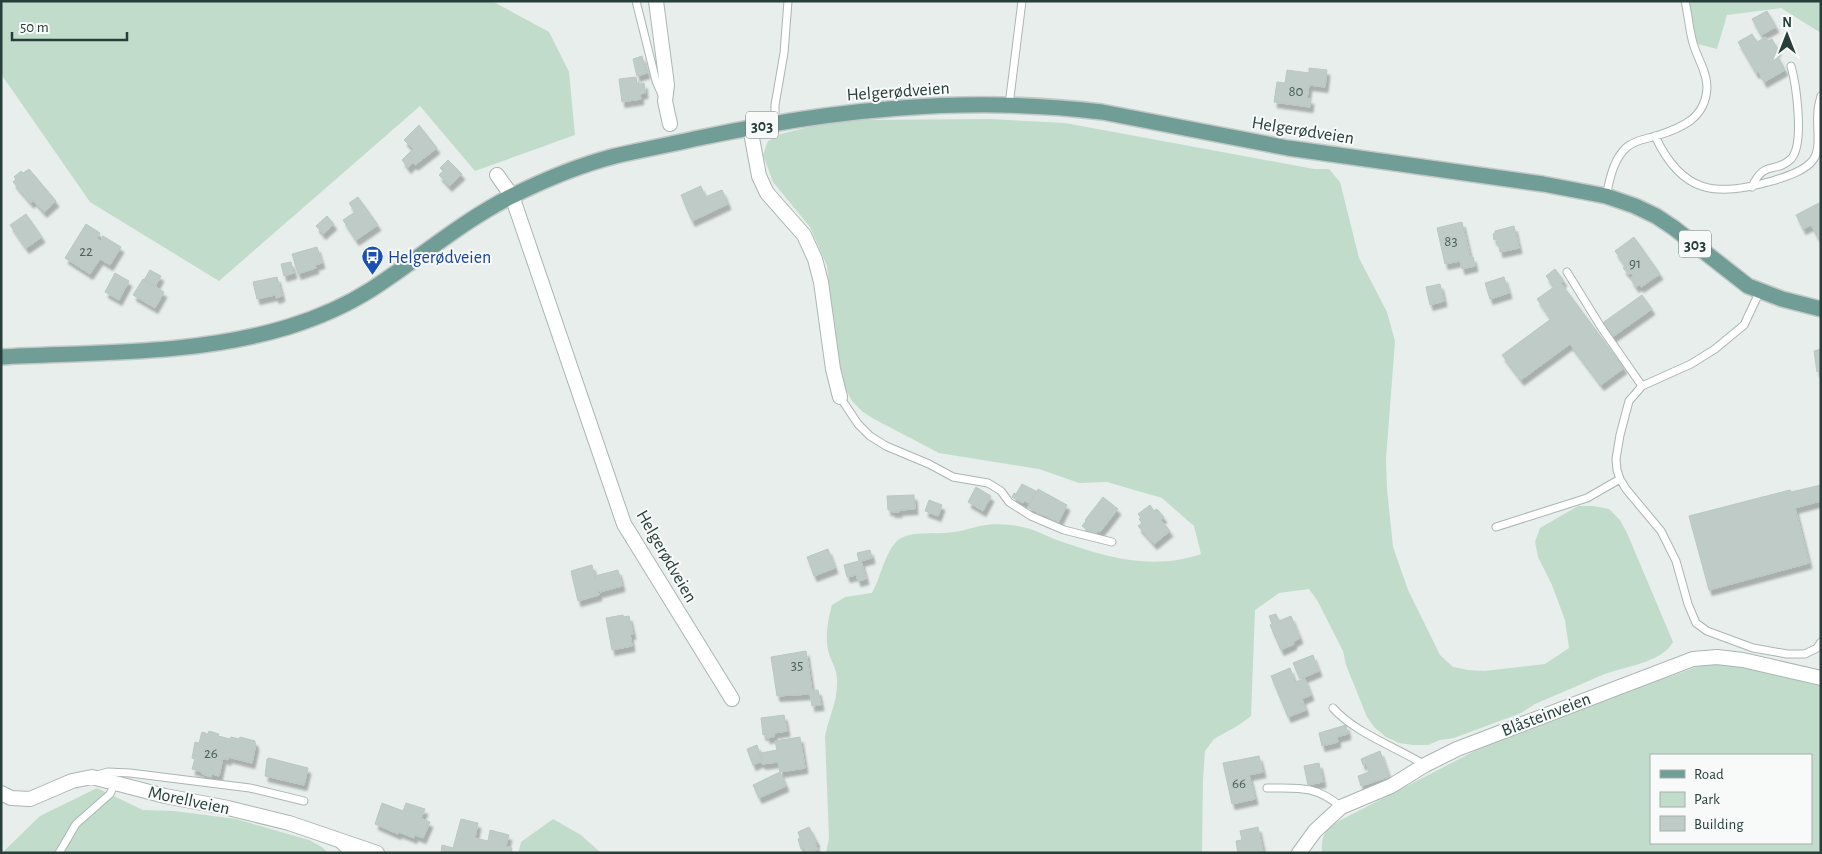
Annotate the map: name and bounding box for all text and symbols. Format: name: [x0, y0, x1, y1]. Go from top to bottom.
scale bar: [12, 10, 128, 42]
north arrow: [1762, 10, 1812, 60]
text: N: [1782, 16, 1792, 30]
text: 50 m: [20, 20, 49, 35]
street label: Helgerødveien: [846, 79, 950, 105]
house number: 80: [1288, 84, 1304, 99]
road number: 303: [746, 112, 778, 138]
street label: Helgerødveien: [1250, 114, 1355, 148]
road number: 303: [1679, 230, 1711, 258]
house number: 83: [1444, 234, 1458, 249]
house number: 22: [79, 244, 93, 259]
bus stop icon: Helgerødveien: [360, 245, 384, 276]
place label: Helgerødveien: [388, 249, 491, 267]
house number: 91: [1629, 256, 1641, 271]
street label: Helgerødveien: [633, 507, 700, 606]
house number: 35: [791, 658, 803, 673]
street label: Blåsteinveien: [1499, 690, 1593, 740]
house number: 26: [204, 746, 218, 761]
legend: [1650, 754, 1812, 844]
text: Road: [1694, 767, 1724, 782]
house number: 66: [1232, 776, 1246, 791]
street label: Morellveien: [146, 784, 231, 818]
text: Park: [1694, 792, 1720, 807]
text: Building: [1694, 817, 1744, 832]

